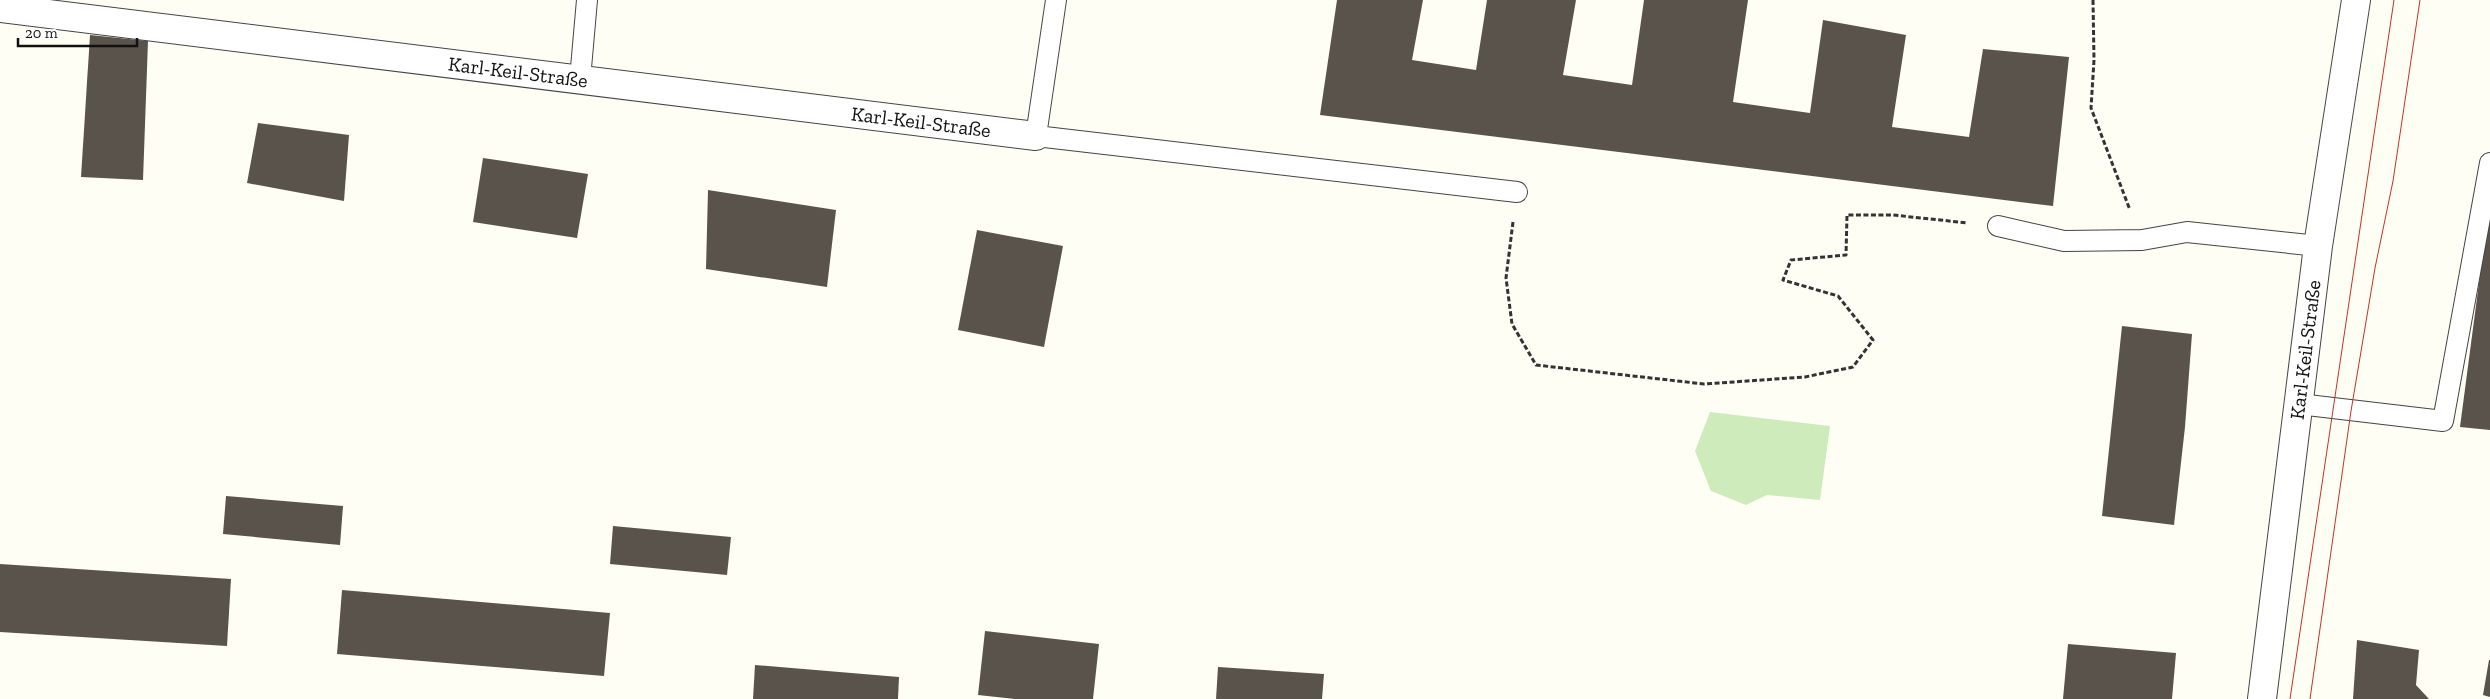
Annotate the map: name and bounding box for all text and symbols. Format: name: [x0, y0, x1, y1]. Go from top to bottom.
scale bar: [18, 15, 136, 47]
text: 20 m: [25, 24, 58, 42]
street label: Karl-Keil-Straße: [447, 51, 589, 93]
street label: Karl-Keil-Straße: [850, 101, 992, 142]
street label: Karl-Keil-Straße: [2285, 279, 2326, 421]

